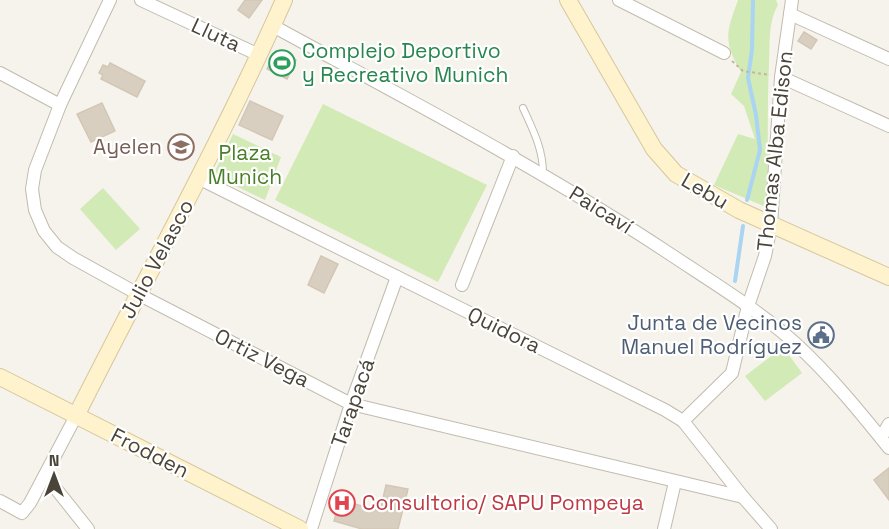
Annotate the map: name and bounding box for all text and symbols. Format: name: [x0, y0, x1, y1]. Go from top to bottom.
street label: Lluta: [187, 12, 245, 58]
place label: Complejo Deportivo y Recreativo Munich: [302, 37, 508, 88]
sports icon: Complejo Deportivo y Recreativo Munich: [267, 48, 297, 78]
street label: Thomas Alba Edison: [751, 49, 798, 252]
school or university icon: Ayelen: [166, 132, 196, 162]
place label: Ayelen: [93, 133, 162, 160]
park label: Plaza Munich: [208, 139, 282, 190]
street label: Lebu: [677, 166, 734, 215]
street label: Paicaví: [564, 180, 639, 240]
street label: Julio Velasco: [114, 194, 199, 323]
street label: Quidora: [463, 300, 545, 359]
place label: Junta de Vecinos Manuel Rodríguez: [621, 309, 802, 360]
public building icon: Junta de Vecinos Manuel Rodríguez: [806, 320, 836, 350]
street label: Ortiz Vega: [210, 322, 314, 393]
street label: Tarapacá: [325, 355, 380, 451]
street label: Frodden: [107, 421, 194, 484]
north arrow: [24, 445, 84, 505]
text: N: [49, 450, 59, 471]
hospital icon: Consultorio/ SAPU Pompeya: [327, 488, 357, 518]
place label: Consultorio/ SAPU Pompeya: [362, 489, 644, 516]

